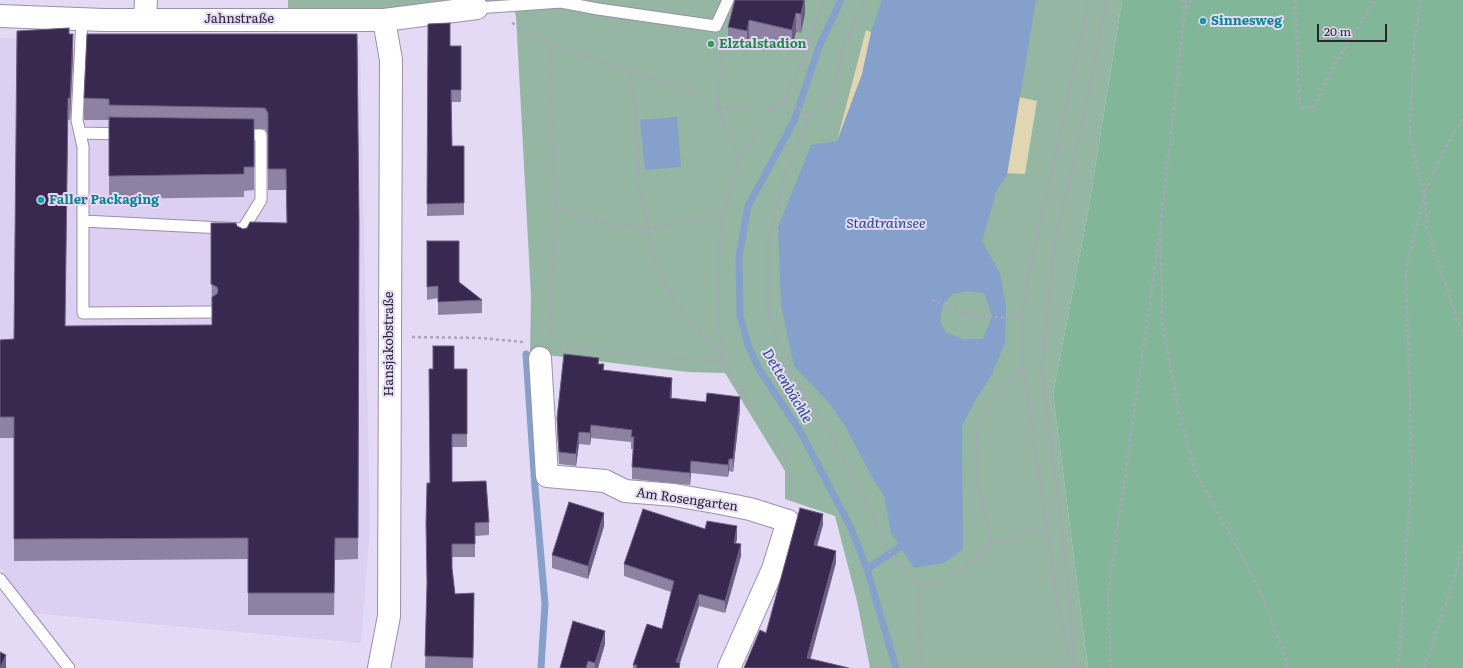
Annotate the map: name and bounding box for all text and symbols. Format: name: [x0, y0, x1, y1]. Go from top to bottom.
street label: Jahnstraße: [204, 11, 274, 27]
place label: Sinnesweg: [1211, 13, 1282, 29]
marker: Sinnesweg: [1198, 16, 1208, 26]
scale bar: [1319, 16, 1389, 42]
text: 20 m: [1324, 22, 1351, 40]
place label: Elztalstadion: [719, 36, 807, 52]
marker: Elztalstadion: [706, 39, 716, 49]
place label: Faller Packaging: [49, 192, 159, 208]
marker: Faller Packaging: [36, 195, 46, 205]
water label: Stadtrainsee: [846, 216, 926, 232]
street label: Hansjakobstraße: [381, 291, 397, 397]
water label: Dettenbächle: [758, 346, 816, 426]
street label: Am Rosengarten: [635, 485, 739, 515]

